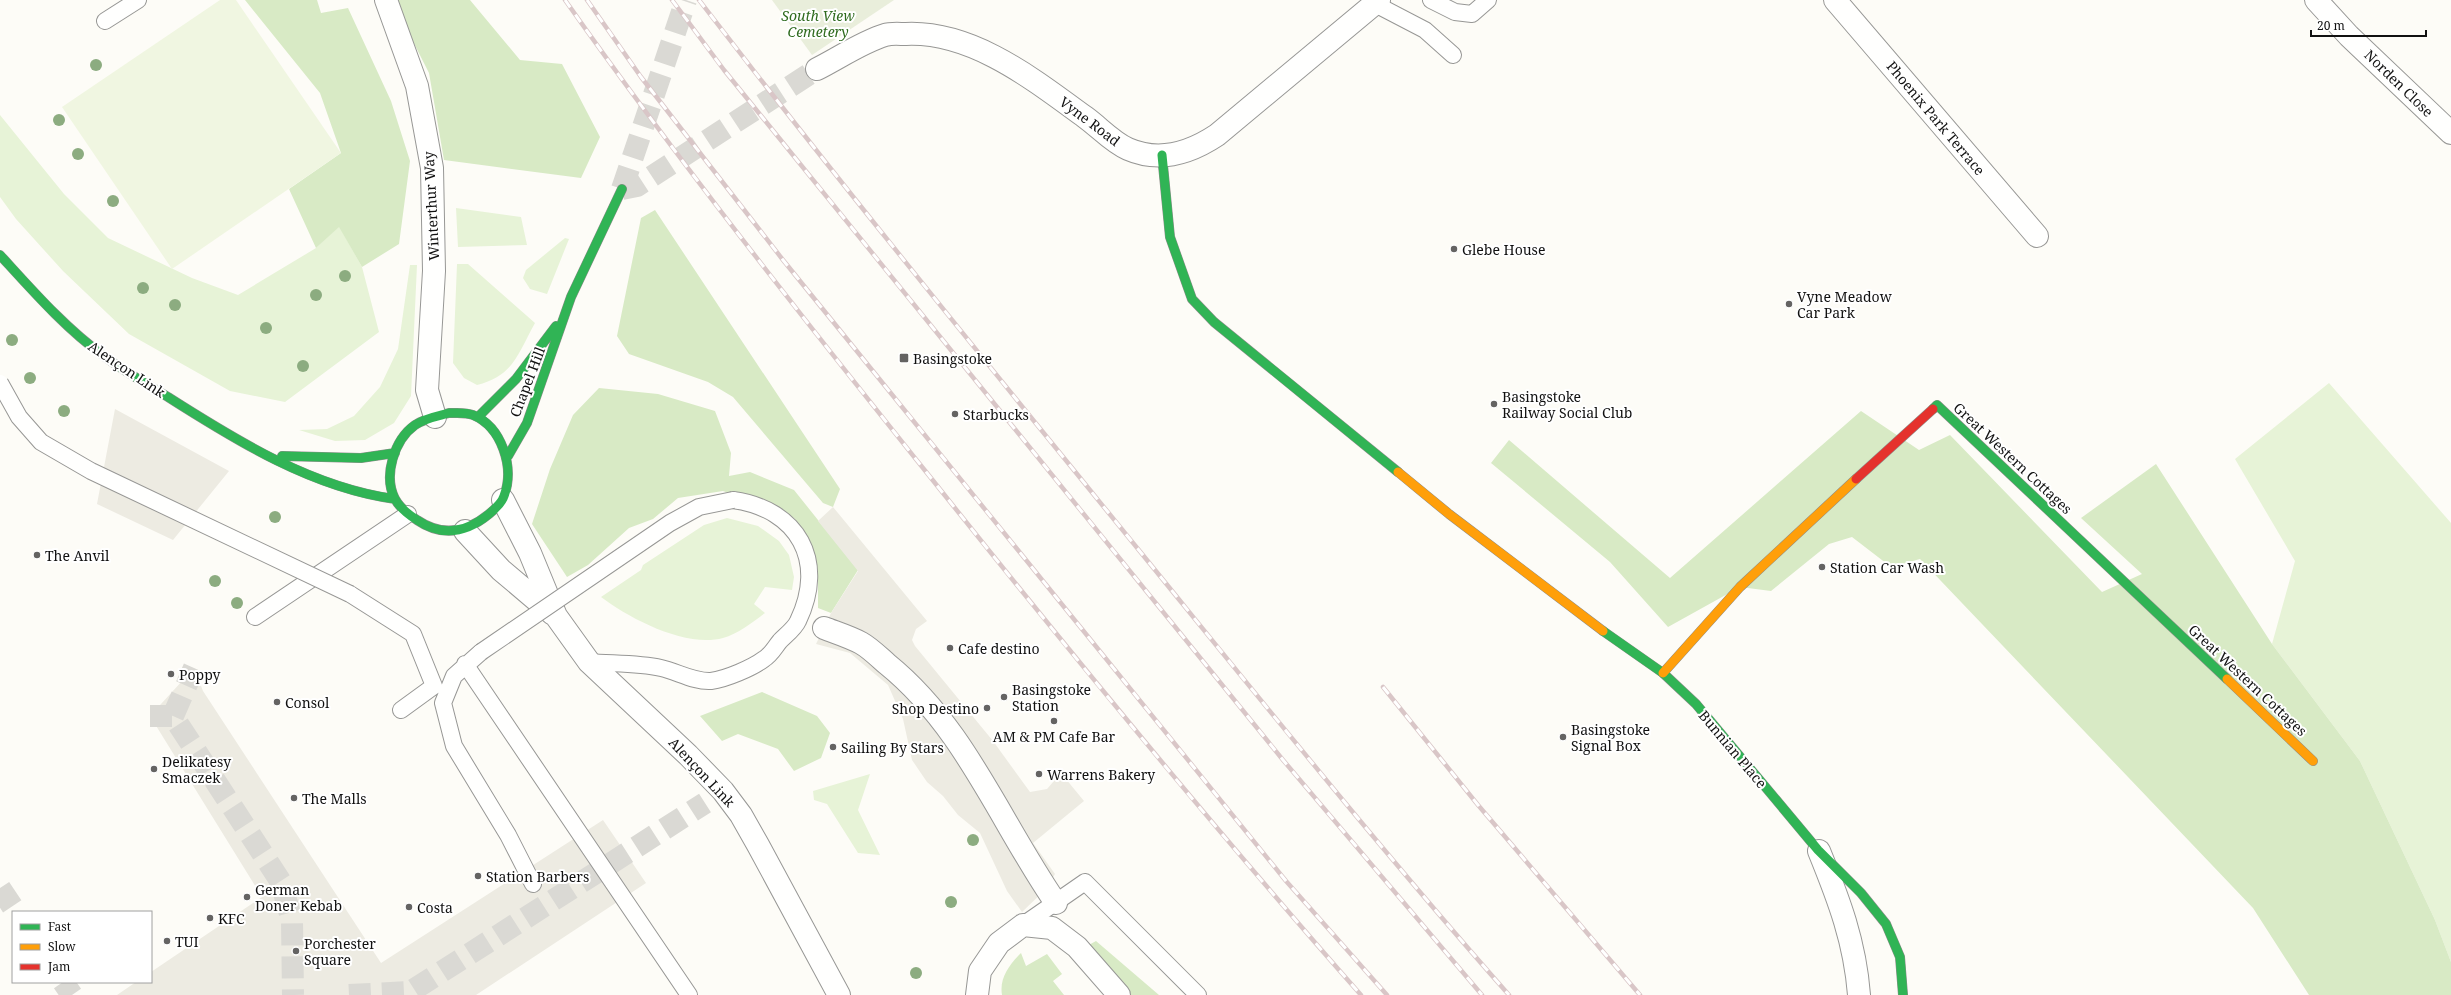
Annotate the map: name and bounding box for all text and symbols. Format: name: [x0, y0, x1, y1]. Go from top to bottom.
park label: South View Cemetery: [781, 6, 855, 41]
scale bar: [2311, 12, 2426, 38]
text: 20 m: [2317, 17, 2345, 34]
street label: Norden Close: [2360, 45, 2438, 121]
street label: Phoenix Park Terrace: [1883, 57, 1989, 179]
street label: Vyne Road: [1056, 92, 1124, 150]
street label: Winterthur Way: [419, 151, 443, 261]
place label: Glebe House: [1462, 240, 1545, 259]
marker: Glebe House: [1449, 244, 1459, 254]
place label: Vyne Meadow Car Park: [1797, 287, 1893, 322]
marker: Vyne Meadow Car Park: [1784, 299, 1794, 309]
street label: Alençon Link: [85, 336, 170, 402]
street label: Chapel Hill: [505, 344, 549, 420]
place label: Basingstoke: [913, 349, 992, 368]
marker: Basingstoke: [898, 352, 910, 364]
place label: Basingstoke Railway Social Club: [1502, 387, 1632, 422]
street label: Great Western Cottages: [1950, 398, 2076, 518]
marker: Basingstoke Railway Social Club: [1489, 399, 1499, 409]
place label: Starbucks: [963, 405, 1029, 424]
marker: Starbucks: [950, 409, 960, 419]
place label: The Anvil: [45, 546, 110, 565]
marker: The Anvil: [32, 550, 42, 560]
place label: Station Car Wash: [1830, 558, 1944, 577]
marker: Station Car Wash: [1817, 562, 1827, 572]
street label: Great Western Cottages: [2185, 620, 2311, 740]
place label: Cafe destino: [958, 639, 1040, 658]
marker: Cafe destino: [945, 643, 955, 653]
place label: Poppy: [179, 665, 220, 684]
marker: Poppy: [166, 669, 176, 679]
place label: Basingstoke Station: [1012, 680, 1091, 715]
marker: Basingstoke Station: [999, 692, 1009, 702]
place label: Consol: [285, 693, 330, 712]
marker: Consol: [272, 697, 282, 707]
place label: Shop Destino: [892, 699, 979, 718]
marker: Shop Destino: [982, 703, 992, 713]
street label: Bunnian Place: [1695, 706, 1771, 792]
marker: AM & PM Cafe Bar: [1049, 716, 1059, 726]
place label: Basingstoke Signal Box: [1571, 720, 1650, 755]
place label: AM & PM Cafe Bar: [993, 727, 1116, 746]
marker: Basingstoke Signal Box: [1558, 732, 1568, 742]
street label: Alençon Link: [665, 733, 740, 812]
place label: Sailing By Stars: [841, 738, 944, 757]
marker: Sailing By Stars: [828, 742, 838, 752]
place label: Delikatesy Smaczek: [162, 752, 231, 787]
marker: Delikatesy Smaczek: [149, 764, 159, 774]
place label: Warrens Bakery: [1047, 765, 1155, 784]
marker: Warrens Bakery: [1034, 769, 1044, 779]
place label: The Malls: [302, 789, 367, 808]
marker: The Malls: [289, 793, 299, 803]
place label: Station Barbers: [486, 867, 589, 886]
marker: Station Barbers: [473, 871, 483, 881]
place label: German Doner Kebab: [255, 880, 342, 915]
marker: German Doner Kebab: [242, 892, 252, 902]
place label: Costa: [417, 898, 453, 917]
marker: Costa: [404, 902, 414, 912]
place label: KFC: [218, 909, 245, 928]
legend: [12, 911, 152, 983]
marker: KFC: [205, 913, 215, 923]
text: Fast: [48, 918, 71, 935]
place label: TUI: [175, 932, 199, 951]
place label: Porchester Square: [304, 934, 376, 969]
marker: TUI: [162, 936, 172, 946]
text: Slow: [48, 938, 76, 955]
marker: Porchester Square: [291, 946, 301, 956]
text: Jam: [47, 958, 70, 975]

